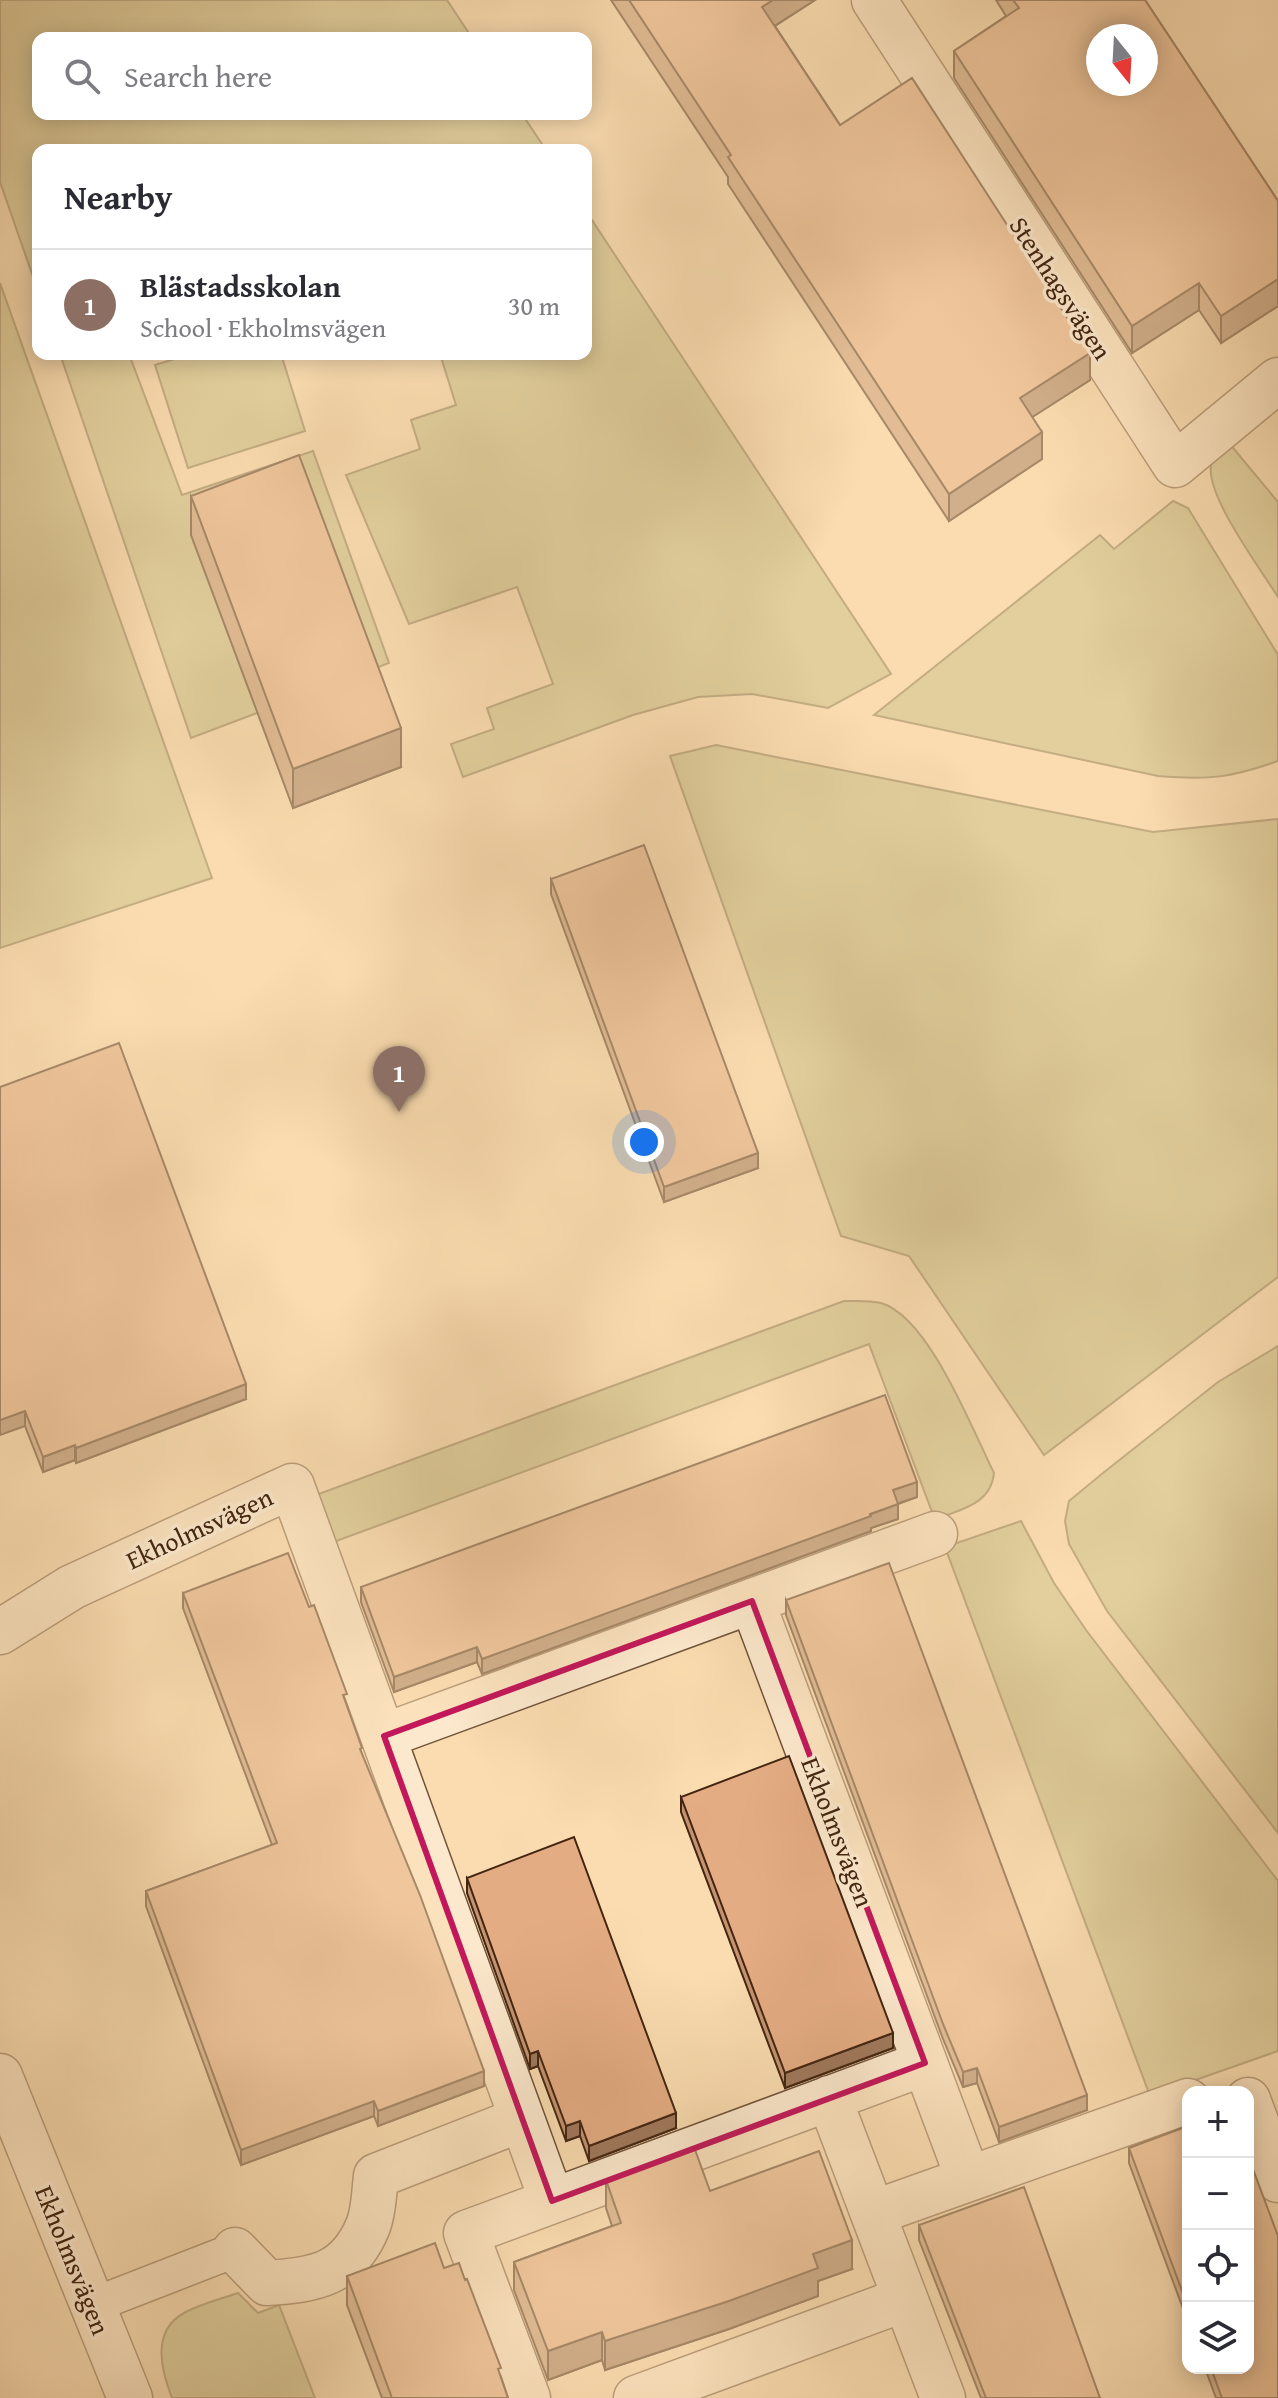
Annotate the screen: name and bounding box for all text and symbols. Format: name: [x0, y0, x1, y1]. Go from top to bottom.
north arrow: [1086, 24, 1158, 96]
search box: [32, 32, 592, 120]
icon: search: [60, 54, 104, 98]
text: Search here: [124, 54, 272, 98]
text: Nearby: [64, 172, 173, 221]
street label: Stenhagsvägen: [1000, 209, 1122, 368]
text: Blästadsskolan: [140, 264, 341, 308]
text: 1: [83, 286, 97, 325]
text: 30 m: [508, 286, 560, 325]
text: School · Ekholmsvägen: [140, 308, 386, 347]
pin: 1: [373, 1046, 425, 1112]
your location: [624, 1122, 664, 1162]
street label: Ekholmsvägen: [119, 1477, 279, 1579]
street label: Ekholmsvägen: [791, 1751, 885, 1913]
map controls: [1182, 2086, 1254, 2374]
button: +: [1182, 2086, 1254, 2158]
button: −: [1182, 2158, 1254, 2230]
street label: Ekholmsvägen: [25, 2179, 121, 2341]
button: locate: [1182, 2230, 1254, 2302]
button: layers: [1182, 2302, 1254, 2374]

